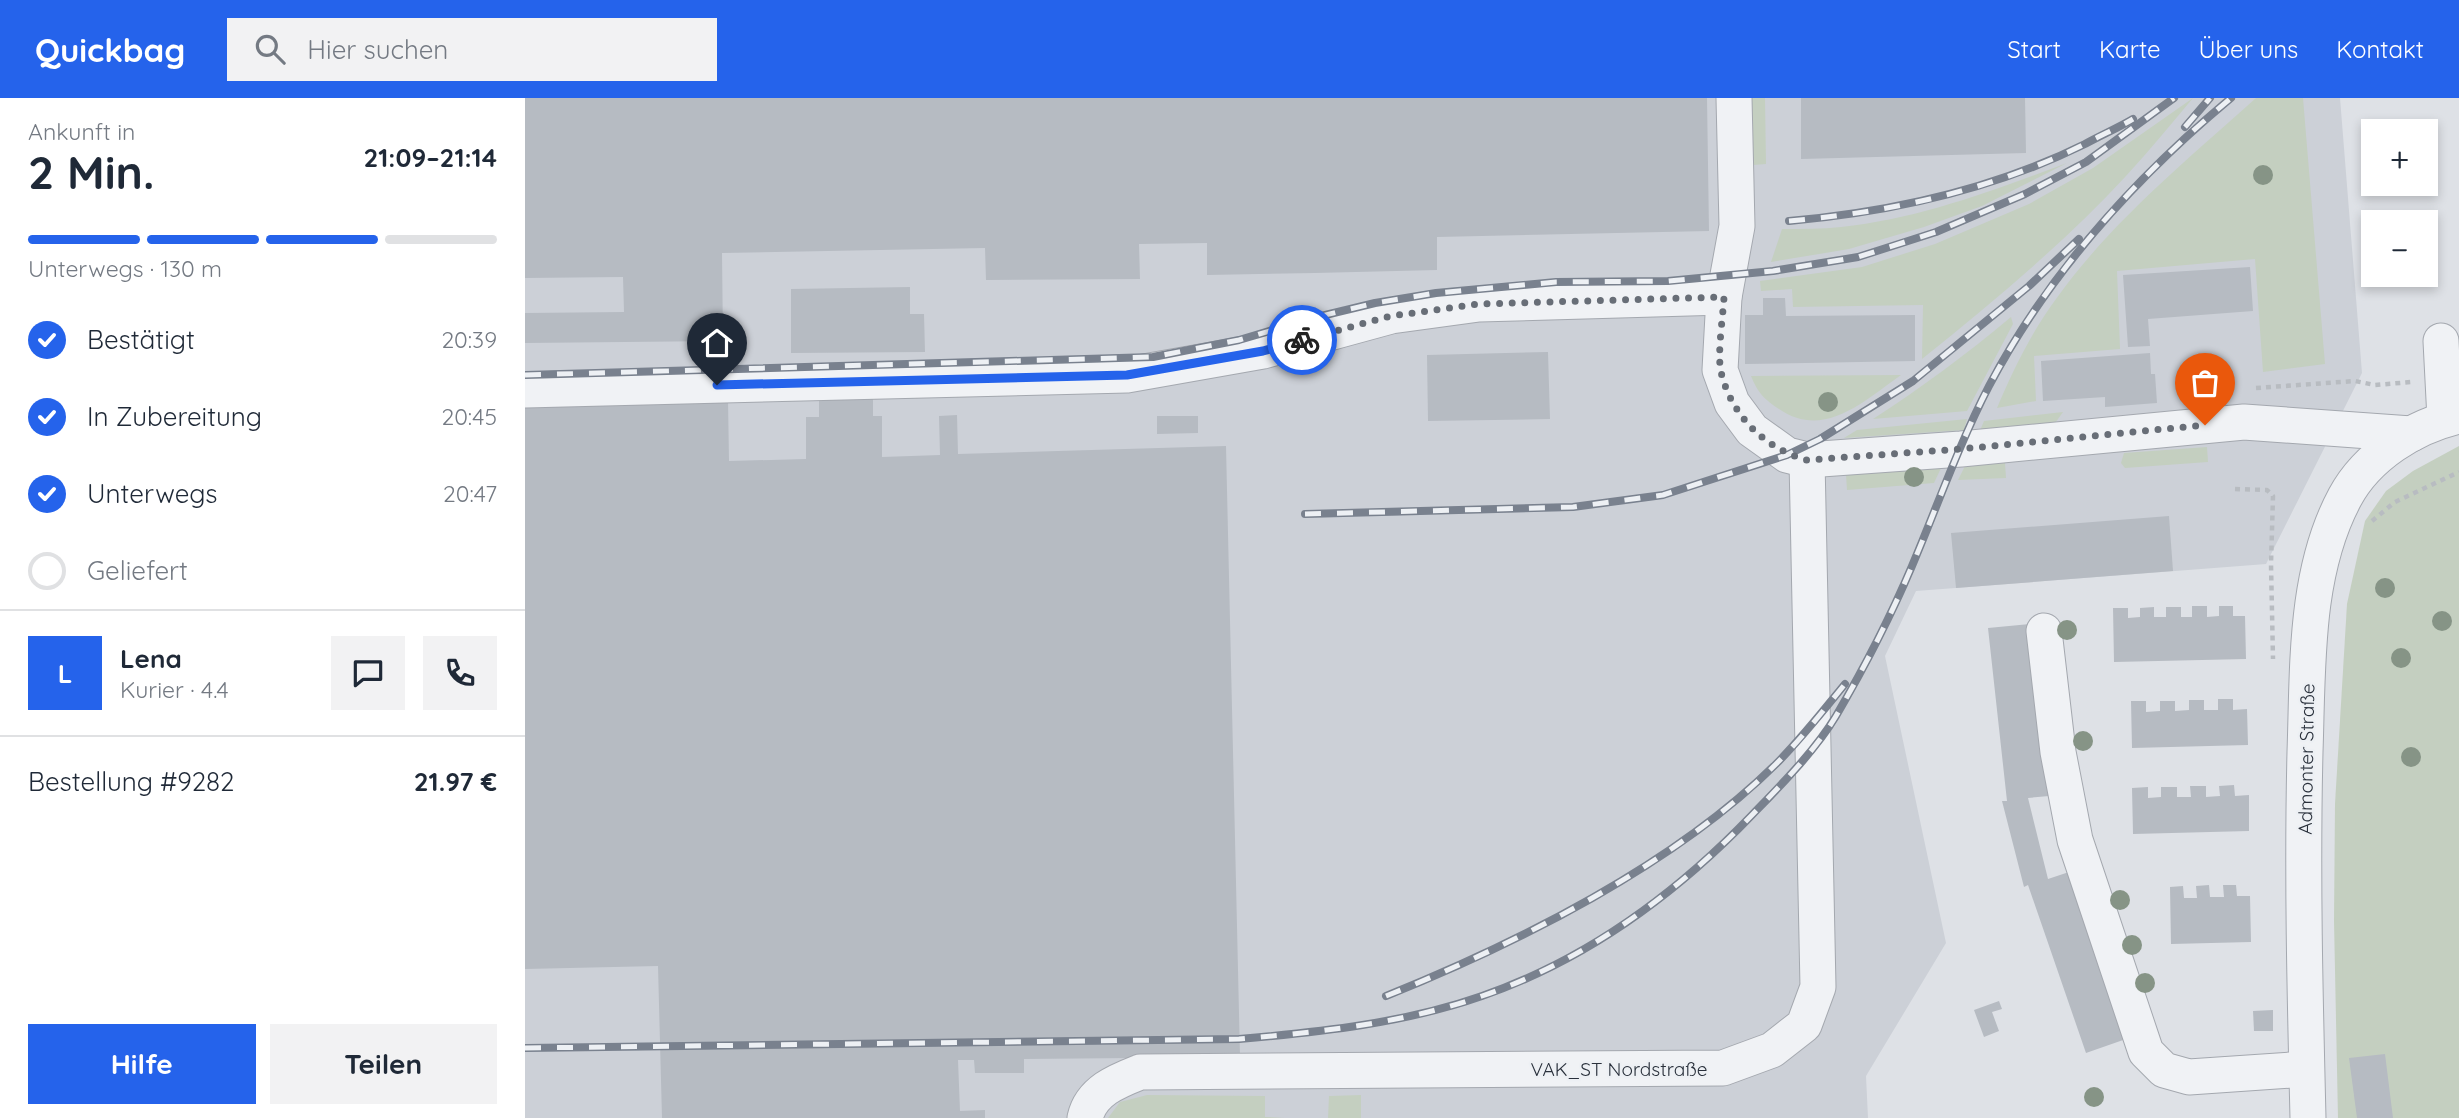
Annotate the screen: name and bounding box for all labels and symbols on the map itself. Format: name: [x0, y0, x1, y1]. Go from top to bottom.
courier: [1267, 305, 1337, 375]
pin: [687, 313, 747, 385]
pin: [2175, 353, 2235, 425]
street label: Admonter Straße: [2293, 683, 2319, 835]
street label: VAK_ST Nordstraße: [1530, 1057, 1708, 1081]

